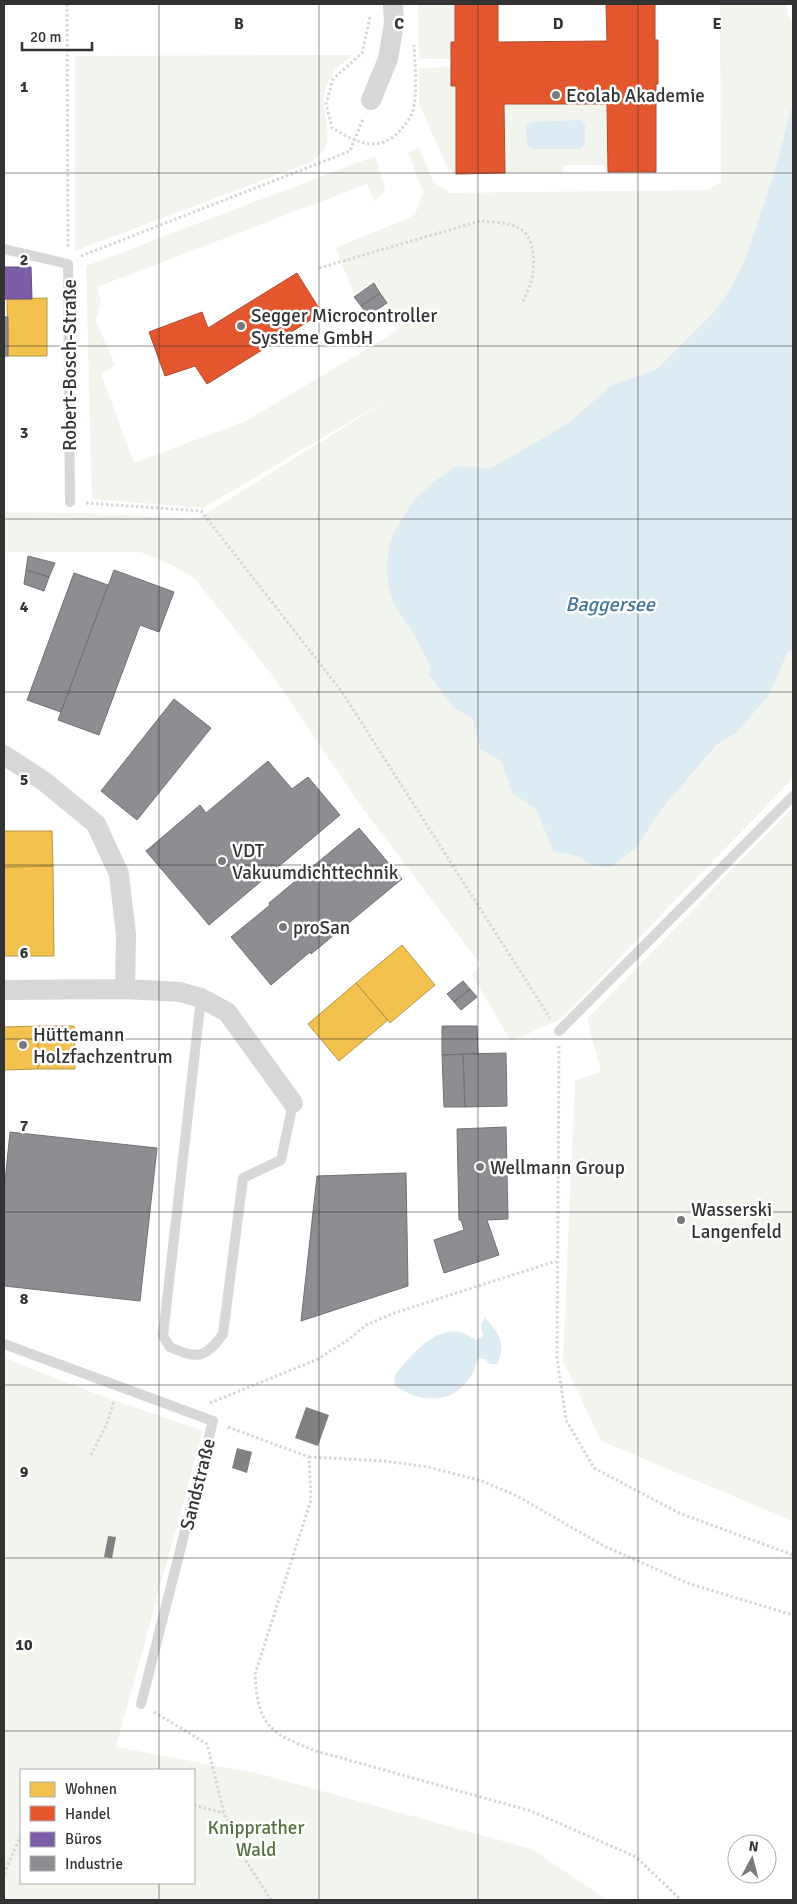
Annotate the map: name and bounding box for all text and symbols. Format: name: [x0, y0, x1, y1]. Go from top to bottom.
text: B: [234, 14, 244, 34]
text: C: [394, 14, 404, 34]
text: D: [553, 14, 564, 34]
text: E: [712, 14, 722, 34]
scale bar: [22, 20, 92, 52]
text: 20 m: [30, 28, 61, 46]
text: 1: [20, 77, 29, 97]
place label: Ecolab Akademie: [566, 84, 705, 108]
marker: Ecolab Akademie: [550, 89, 562, 101]
text: 2: [20, 250, 28, 270]
street label: Robert-Bosch-Straße: [58, 279, 82, 451]
place label: Segger Microcontroller Systeme GmbH: [251, 304, 437, 350]
marker: Segger Microcontroller Systeme GmbH: [235, 320, 247, 332]
text: 3: [20, 423, 28, 443]
water label: Baggersee: [565, 592, 656, 617]
text: 4: [20, 597, 29, 617]
text: 5: [20, 770, 28, 790]
place label: VDT Vakuumdichttechnik: [232, 839, 399, 885]
marker: VDT Vakuumdichttechnik: [216, 855, 228, 867]
place label: proSan: [293, 916, 350, 940]
marker: proSan: [277, 921, 289, 933]
text: 6: [20, 943, 29, 963]
place label: Hüttemann Holzfachzentrum: [33, 1023, 173, 1069]
marker: Hüttemann Holzfachzentrum: [17, 1039, 29, 1051]
text: 7: [20, 1116, 29, 1136]
place label: Wellmann Group: [490, 1156, 625, 1180]
marker: Wellmann Group: [474, 1161, 486, 1173]
place label: Wasserski Langenfeld: [691, 1198, 782, 1244]
marker: Wasserski Langenfeld: [675, 1214, 687, 1226]
text: 8: [20, 1289, 29, 1309]
street label: Sandstraße: [175, 1436, 221, 1533]
text: 9: [20, 1462, 29, 1482]
text: 10: [15, 1635, 33, 1655]
legend: [20, 1769, 195, 1884]
text: Wohnen: [65, 1780, 117, 1798]
text: Handel: [65, 1805, 111, 1823]
park label: Knipprather Wald: [208, 1816, 304, 1862]
text: Büros: [65, 1830, 102, 1848]
north arrow: [727, 1834, 777, 1884]
text: N: [748, 1838, 759, 1856]
text: Industrie: [65, 1855, 123, 1873]

